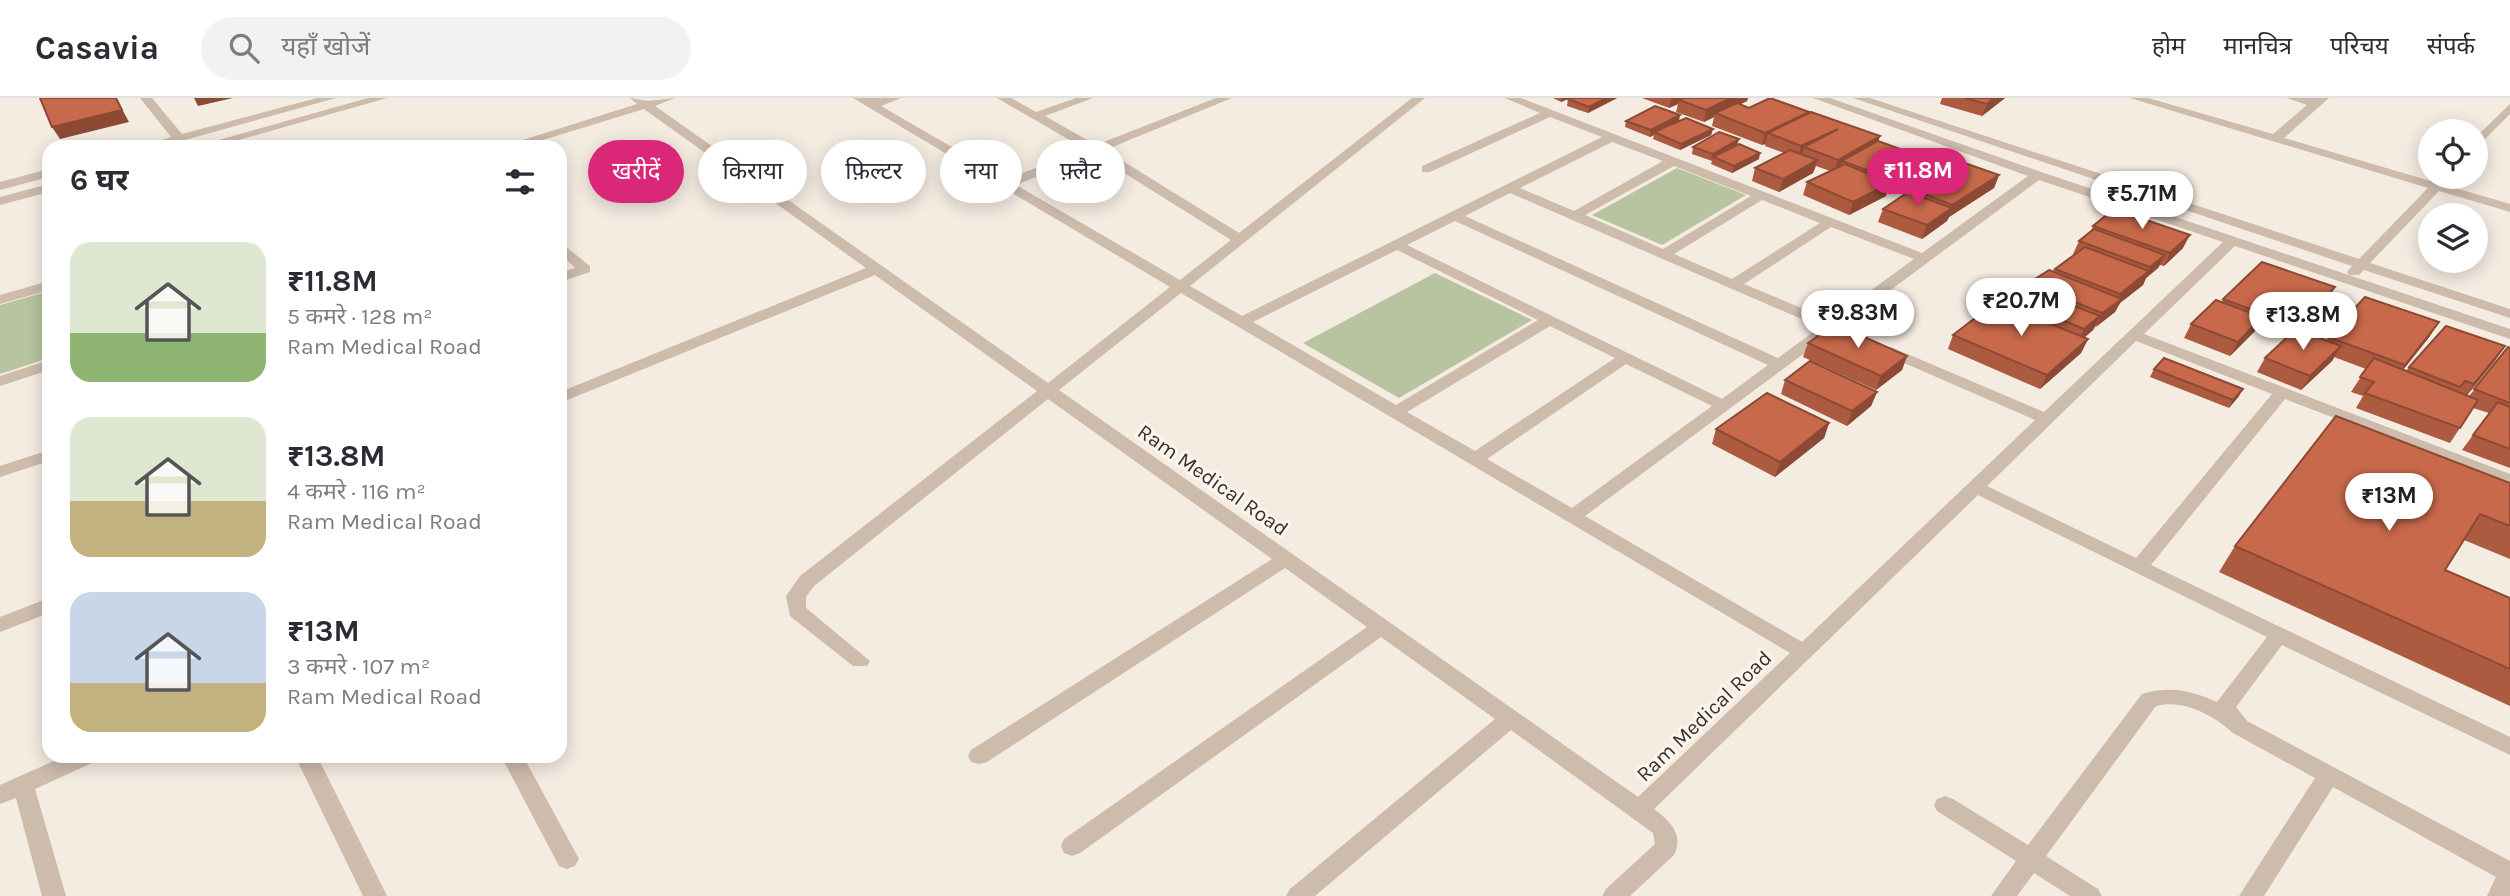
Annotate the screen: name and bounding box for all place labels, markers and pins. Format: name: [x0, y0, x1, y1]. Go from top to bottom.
pin: ₹11.8M: [1861, 148, 1975, 208]
pin: ₹5.71M: [2085, 172, 2199, 231]
pin: ₹20.7M: [1964, 278, 2078, 338]
pin: ₹9.83M: [1801, 290, 1915, 350]
pin: ₹13.8M: [2246, 292, 2360, 352]
pin: ₹13M: [2348, 474, 2430, 533]

